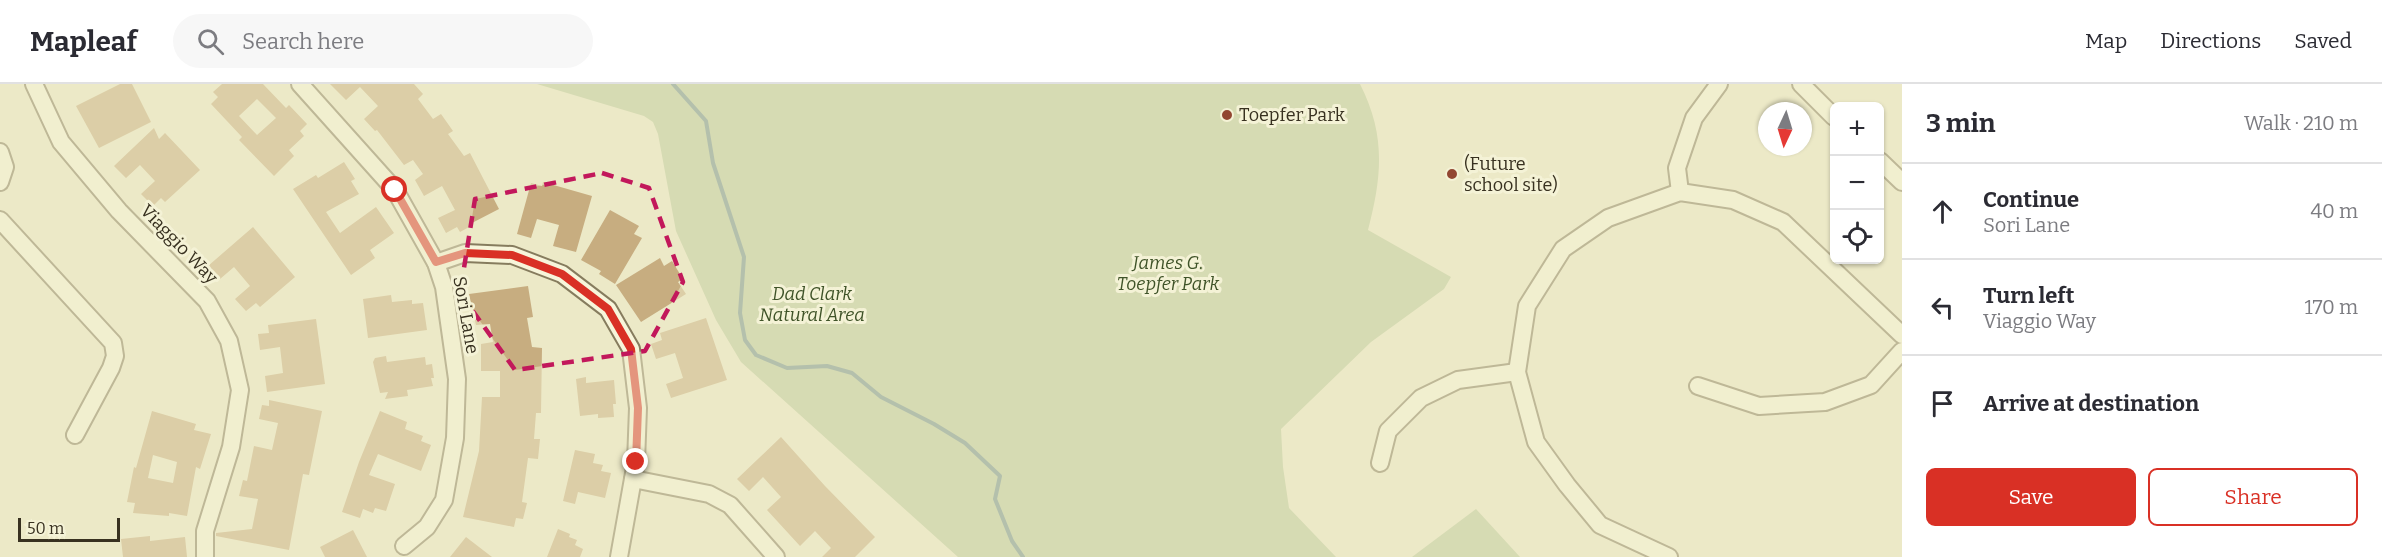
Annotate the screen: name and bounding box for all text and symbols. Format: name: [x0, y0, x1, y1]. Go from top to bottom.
search box: [173, 14, 593, 68]
text: Mapleaf: [30, 25, 137, 58]
icon: search: [194, 25, 227, 58]
text: Search here: [242, 28, 364, 55]
text: Map: [2085, 28, 2127, 54]
text: Directions: [2160, 28, 2261, 54]
text: Saved: [2294, 28, 2352, 54]
north arrow: [1758, 102, 1812, 156]
map controls: [1830, 102, 1884, 264]
button: +: [1830, 102, 1884, 156]
place label: Toepfer Park: [1239, 104, 1346, 126]
marker: Toepfer Park: [1220, 108, 1234, 122]
text: 3 min: [1926, 108, 1995, 139]
text: Walk · 210 m: [2244, 111, 2358, 135]
place label: (Future school site): [1464, 153, 1558, 196]
button: −: [1830, 156, 1884, 210]
marker: (Future school site): [1445, 167, 1459, 181]
route start: [381, 176, 407, 202]
text: Continue: [1983, 186, 2079, 213]
icon: ahead: [1926, 195, 1959, 228]
text: 40 m: [2310, 199, 2358, 223]
street label: Viaggio Way: [136, 200, 223, 289]
button: locate: [1830, 210, 1884, 264]
text: Sori Lane: [1983, 213, 2070, 237]
park label: James G. Toepfer Park: [1117, 252, 1219, 295]
street label: Sori Lane: [448, 274, 484, 356]
text: Turn left: [1983, 282, 2075, 309]
park label: Dad Clark Natural Area: [759, 283, 865, 326]
icon: left: [1926, 291, 1959, 324]
text: 170 m: [2305, 295, 2358, 319]
text: Viaggio Way: [1983, 309, 2096, 333]
icon: arrive: [1926, 387, 1959, 420]
text: Arrive at destination: [1983, 390, 2199, 417]
route end: [622, 448, 648, 474]
button: Save: [1926, 468, 2136, 526]
button: Share: [2148, 468, 2358, 526]
scale bar: [18, 515, 120, 542]
text: 50 m: [27, 519, 64, 538]

